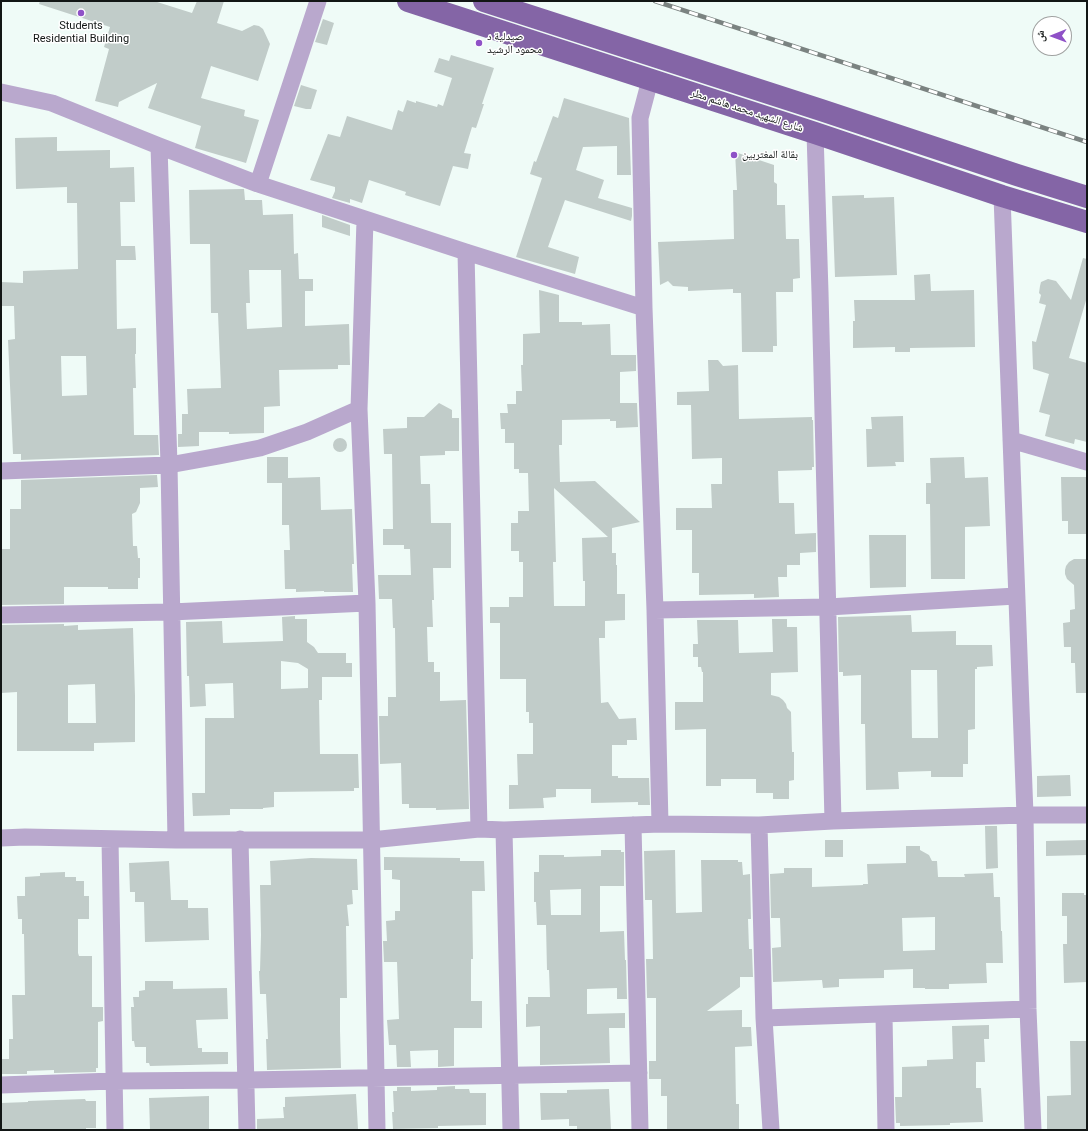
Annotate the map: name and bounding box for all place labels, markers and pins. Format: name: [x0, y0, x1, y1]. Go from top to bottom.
marker: Students Residential Building: [76, 8, 86, 18]
place label: Students Residential Building: [33, 19, 129, 45]
place label: صيدلية د محمود الرشيد: [487, 30, 542, 56]
marker: صيدلية د محمود الرشيد: [474, 38, 484, 48]
place label: بقالة المغتربين: [742, 148, 798, 162]
marker: بقالة المغتربين: [729, 150, 739, 160]

